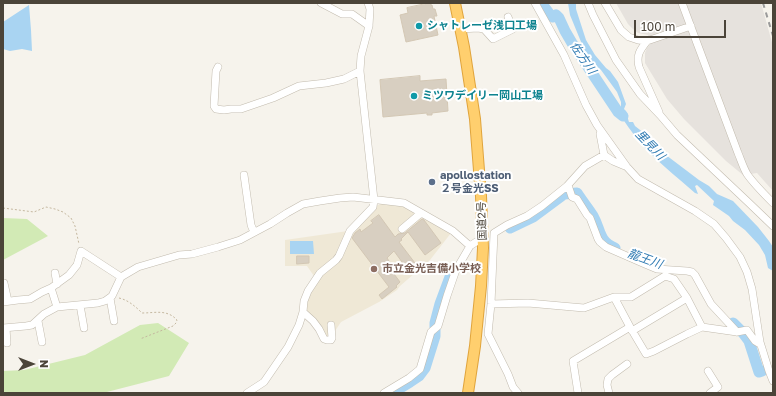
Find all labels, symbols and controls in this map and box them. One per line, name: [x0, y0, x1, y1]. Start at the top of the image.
scale bar: [636, 12, 728, 38]
place label: シャトレーゼ浅口工場: [427, 19, 537, 33]
text: 100 m: [641, 19, 675, 34]
marker: シャトレーゼ浅口工場: [414, 21, 424, 31]
water label: 佐方川: [567, 39, 599, 77]
place label: ミツワデイリー岡山工場: [422, 89, 543, 103]
marker: ミツワデイリー岡山工場: [409, 91, 419, 101]
water label: 里見川: [632, 127, 668, 163]
place label: apollostation ２号金光SS: [440, 169, 511, 195]
marker: apollostation ２号金光SS: [427, 177, 437, 187]
street label: 国道2号: [475, 201, 489, 241]
water label: 龍王川: [626, 246, 664, 272]
place label: 市立金光吉備小学校: [382, 262, 481, 276]
marker: 市立金光吉備小学校: [369, 264, 379, 274]
north arrow: [12, 344, 52, 384]
text: N: [38, 360, 51, 368]

